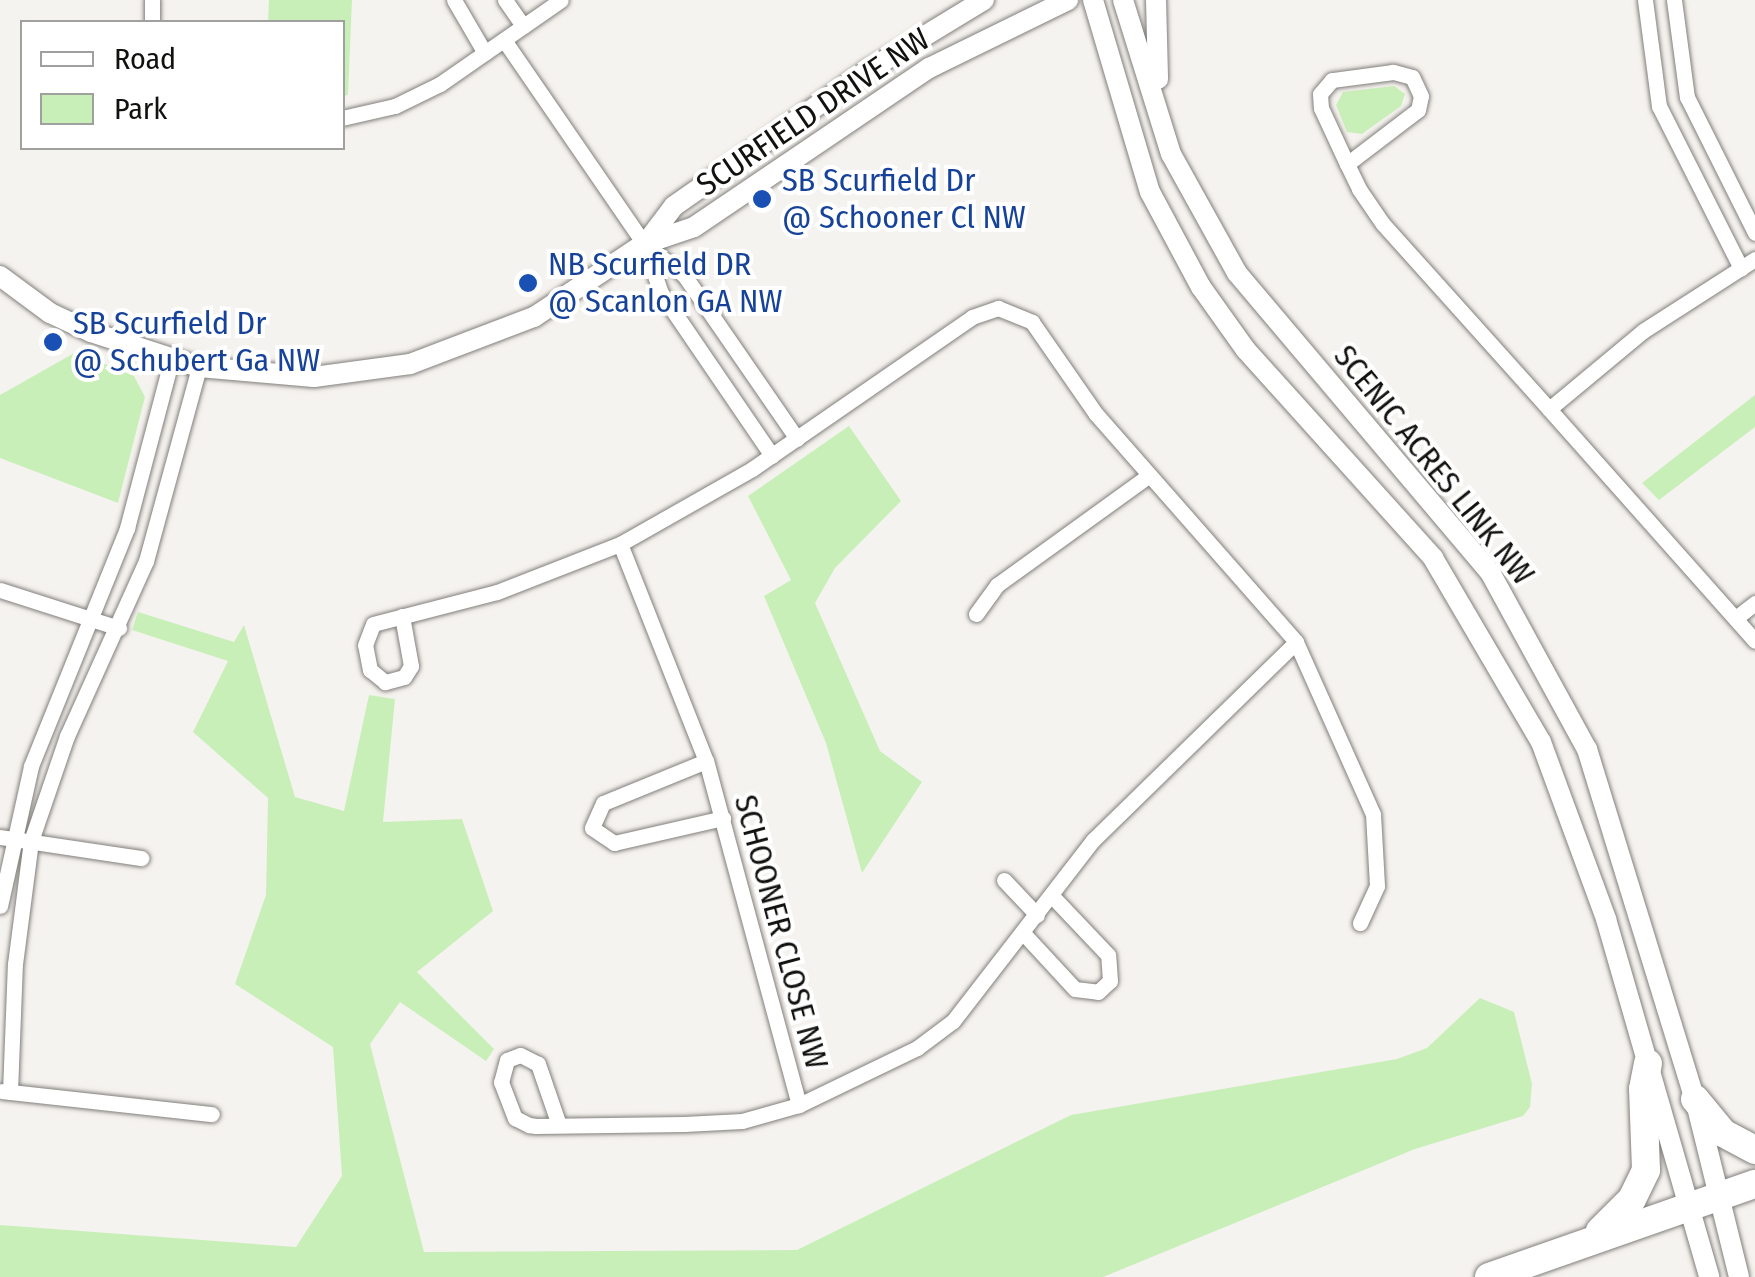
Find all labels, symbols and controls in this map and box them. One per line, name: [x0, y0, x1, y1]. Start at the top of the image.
legend: [20, 20, 345, 150]
street label: SCURFIELD DRIVE NW: [689, 20, 937, 204]
text: Road: [114, 41, 176, 77]
text: Park: [114, 91, 167, 127]
place label: SB Scurfield Dr @ Schooner Cl NW: [782, 162, 1026, 237]
marker: SB Scurfield Dr @ Schooner Cl NW: [751, 188, 773, 210]
place label: NB Scurfield DR @ Scanlon GA NW: [548, 246, 782, 321]
marker: NB Scurfield DR @ Scanlon GA NW: [517, 272, 539, 294]
place label: SB Scurfield Dr @ Schubert Ga NW: [73, 305, 320, 380]
marker: SB Scurfield Dr @ Schubert Ga NW: [42, 331, 64, 353]
street label: SCENIC ACRES LINK NW: [1326, 338, 1542, 592]
street label: SCHOONER CLOSE NW: [726, 791, 836, 1073]

